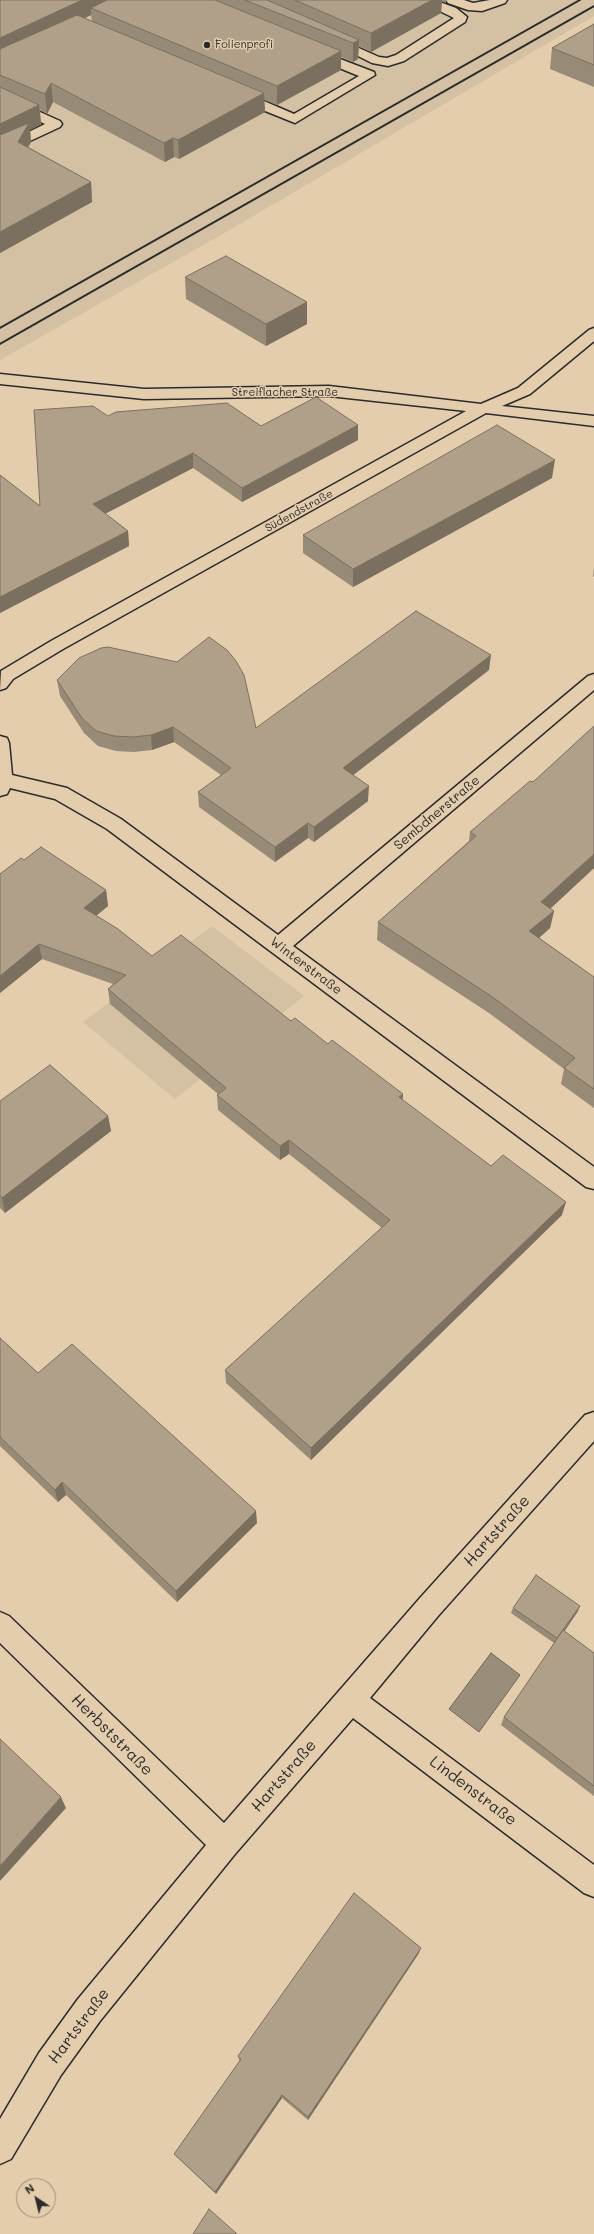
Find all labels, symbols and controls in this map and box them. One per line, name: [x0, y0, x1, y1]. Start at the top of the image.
place label: Folienprofi: [215, 38, 273, 52]
marker: Folienprofi: [202, 40, 212, 50]
street label: Streiflacher Straße: [232, 386, 338, 400]
street label: Südendstraße: [263, 487, 335, 535]
street label: Sembdnerstraße: [391, 773, 483, 853]
street label: Winterstraße: [267, 934, 345, 998]
street label: Hartstraße: [460, 1491, 534, 1571]
street label: Herbststraße: [67, 1690, 157, 1780]
street label: Hartstraße: [247, 1736, 321, 1816]
street label: Lindenstraße: [426, 1752, 520, 1830]
street label: Hartstraße: [44, 1985, 114, 2067]
north arrow: [16, 2178, 56, 2218]
text: N: [22, 2180, 37, 2197]

